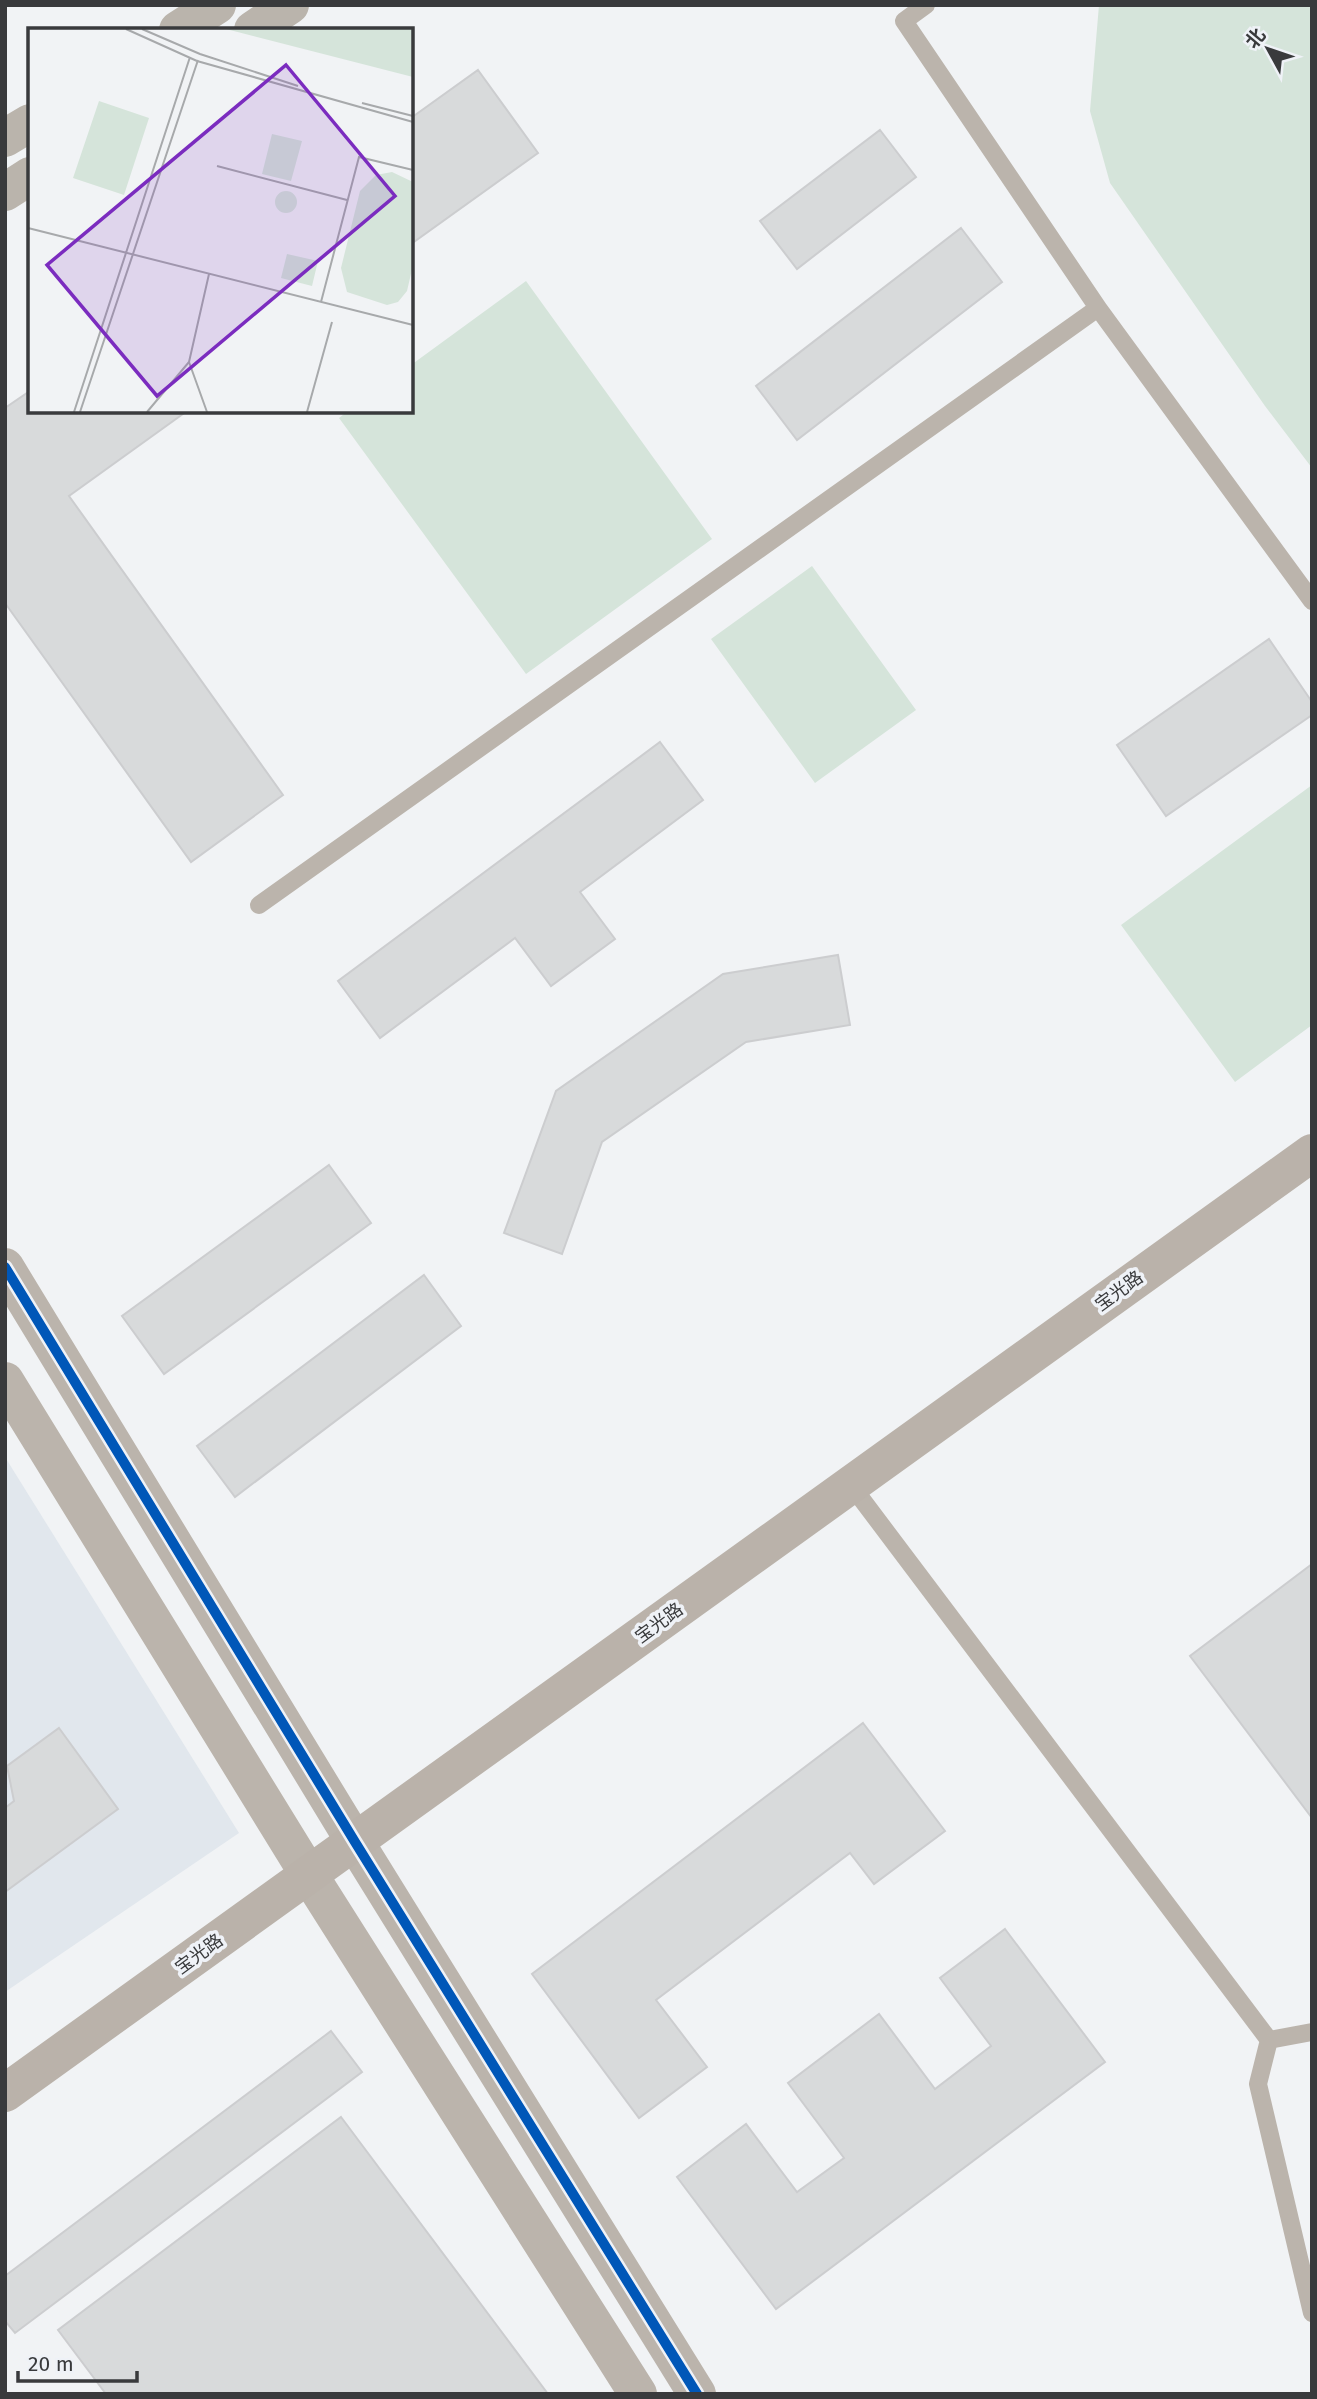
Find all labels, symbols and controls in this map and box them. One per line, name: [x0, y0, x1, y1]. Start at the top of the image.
north arrow: [1233, 14, 1303, 84]
text: 北: [1240, 24, 1270, 53]
inset map: [28, 28, 413, 413]
street label: 宝光路: [1091, 1266, 1147, 1316]
street label: 宝光路: [631, 1598, 687, 1648]
street label: 宝光路: [171, 1929, 227, 1979]
scale bar: [18, 2340, 136, 2384]
text: 20 m: [28, 2351, 74, 2377]

